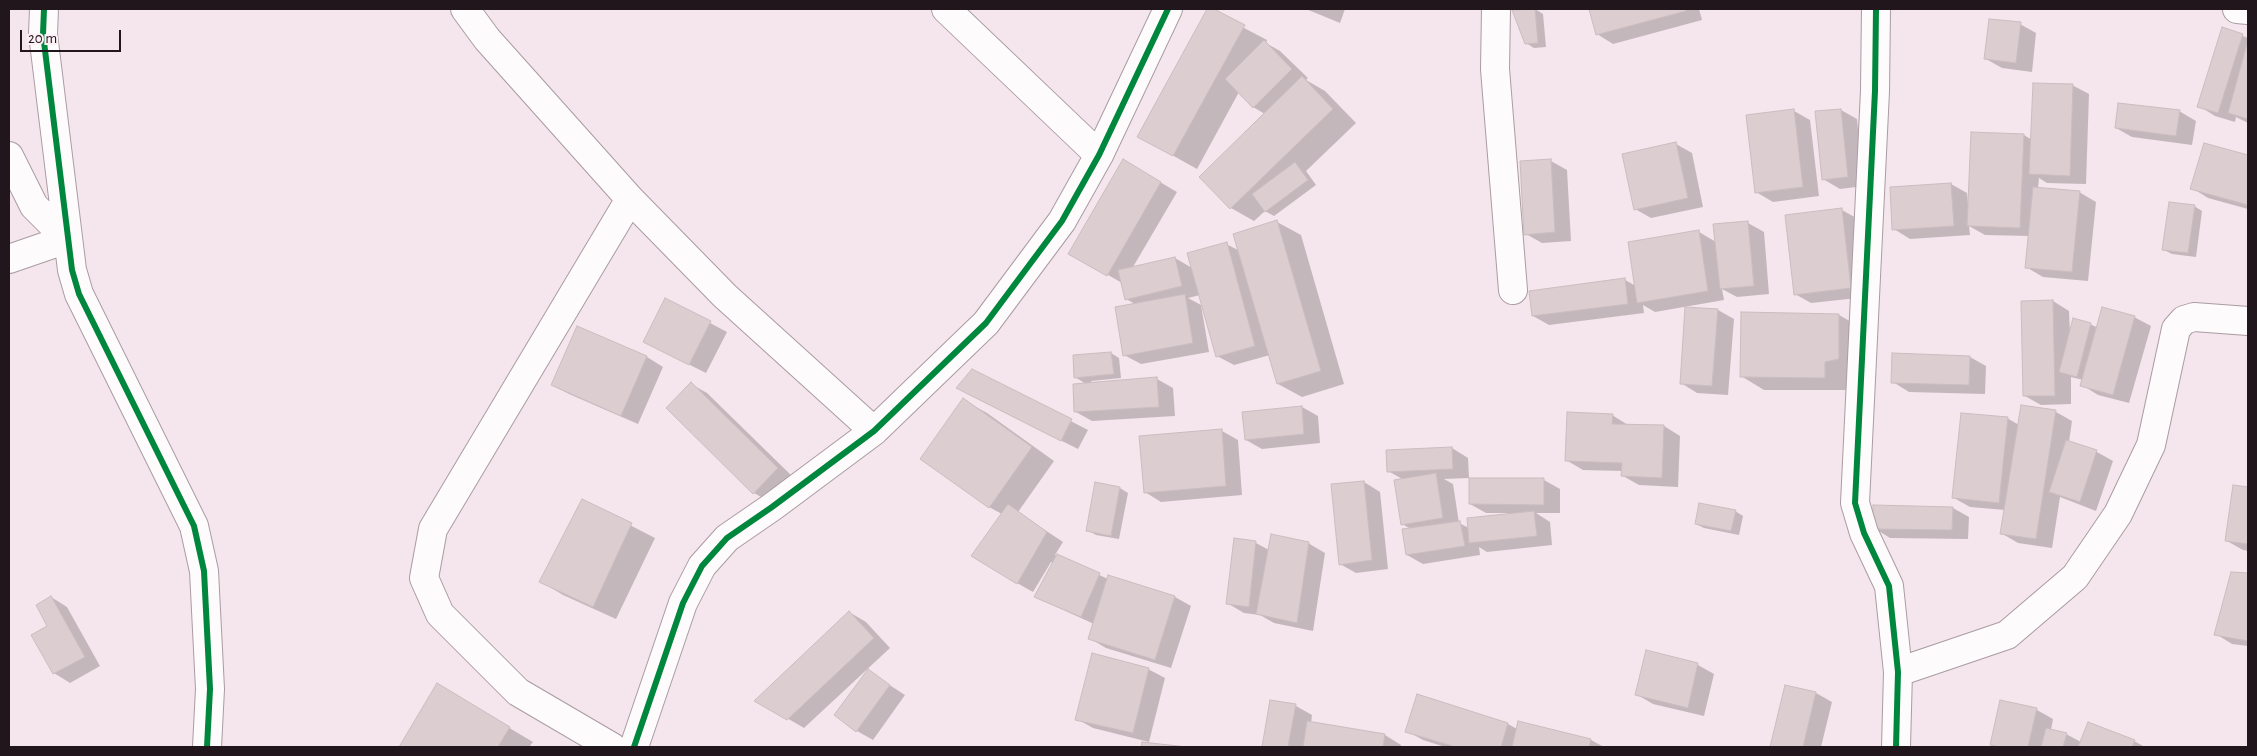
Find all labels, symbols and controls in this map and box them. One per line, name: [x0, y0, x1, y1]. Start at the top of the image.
scale bar: [22, 20, 124, 52]
text: 20 m: [28, 31, 57, 46]

